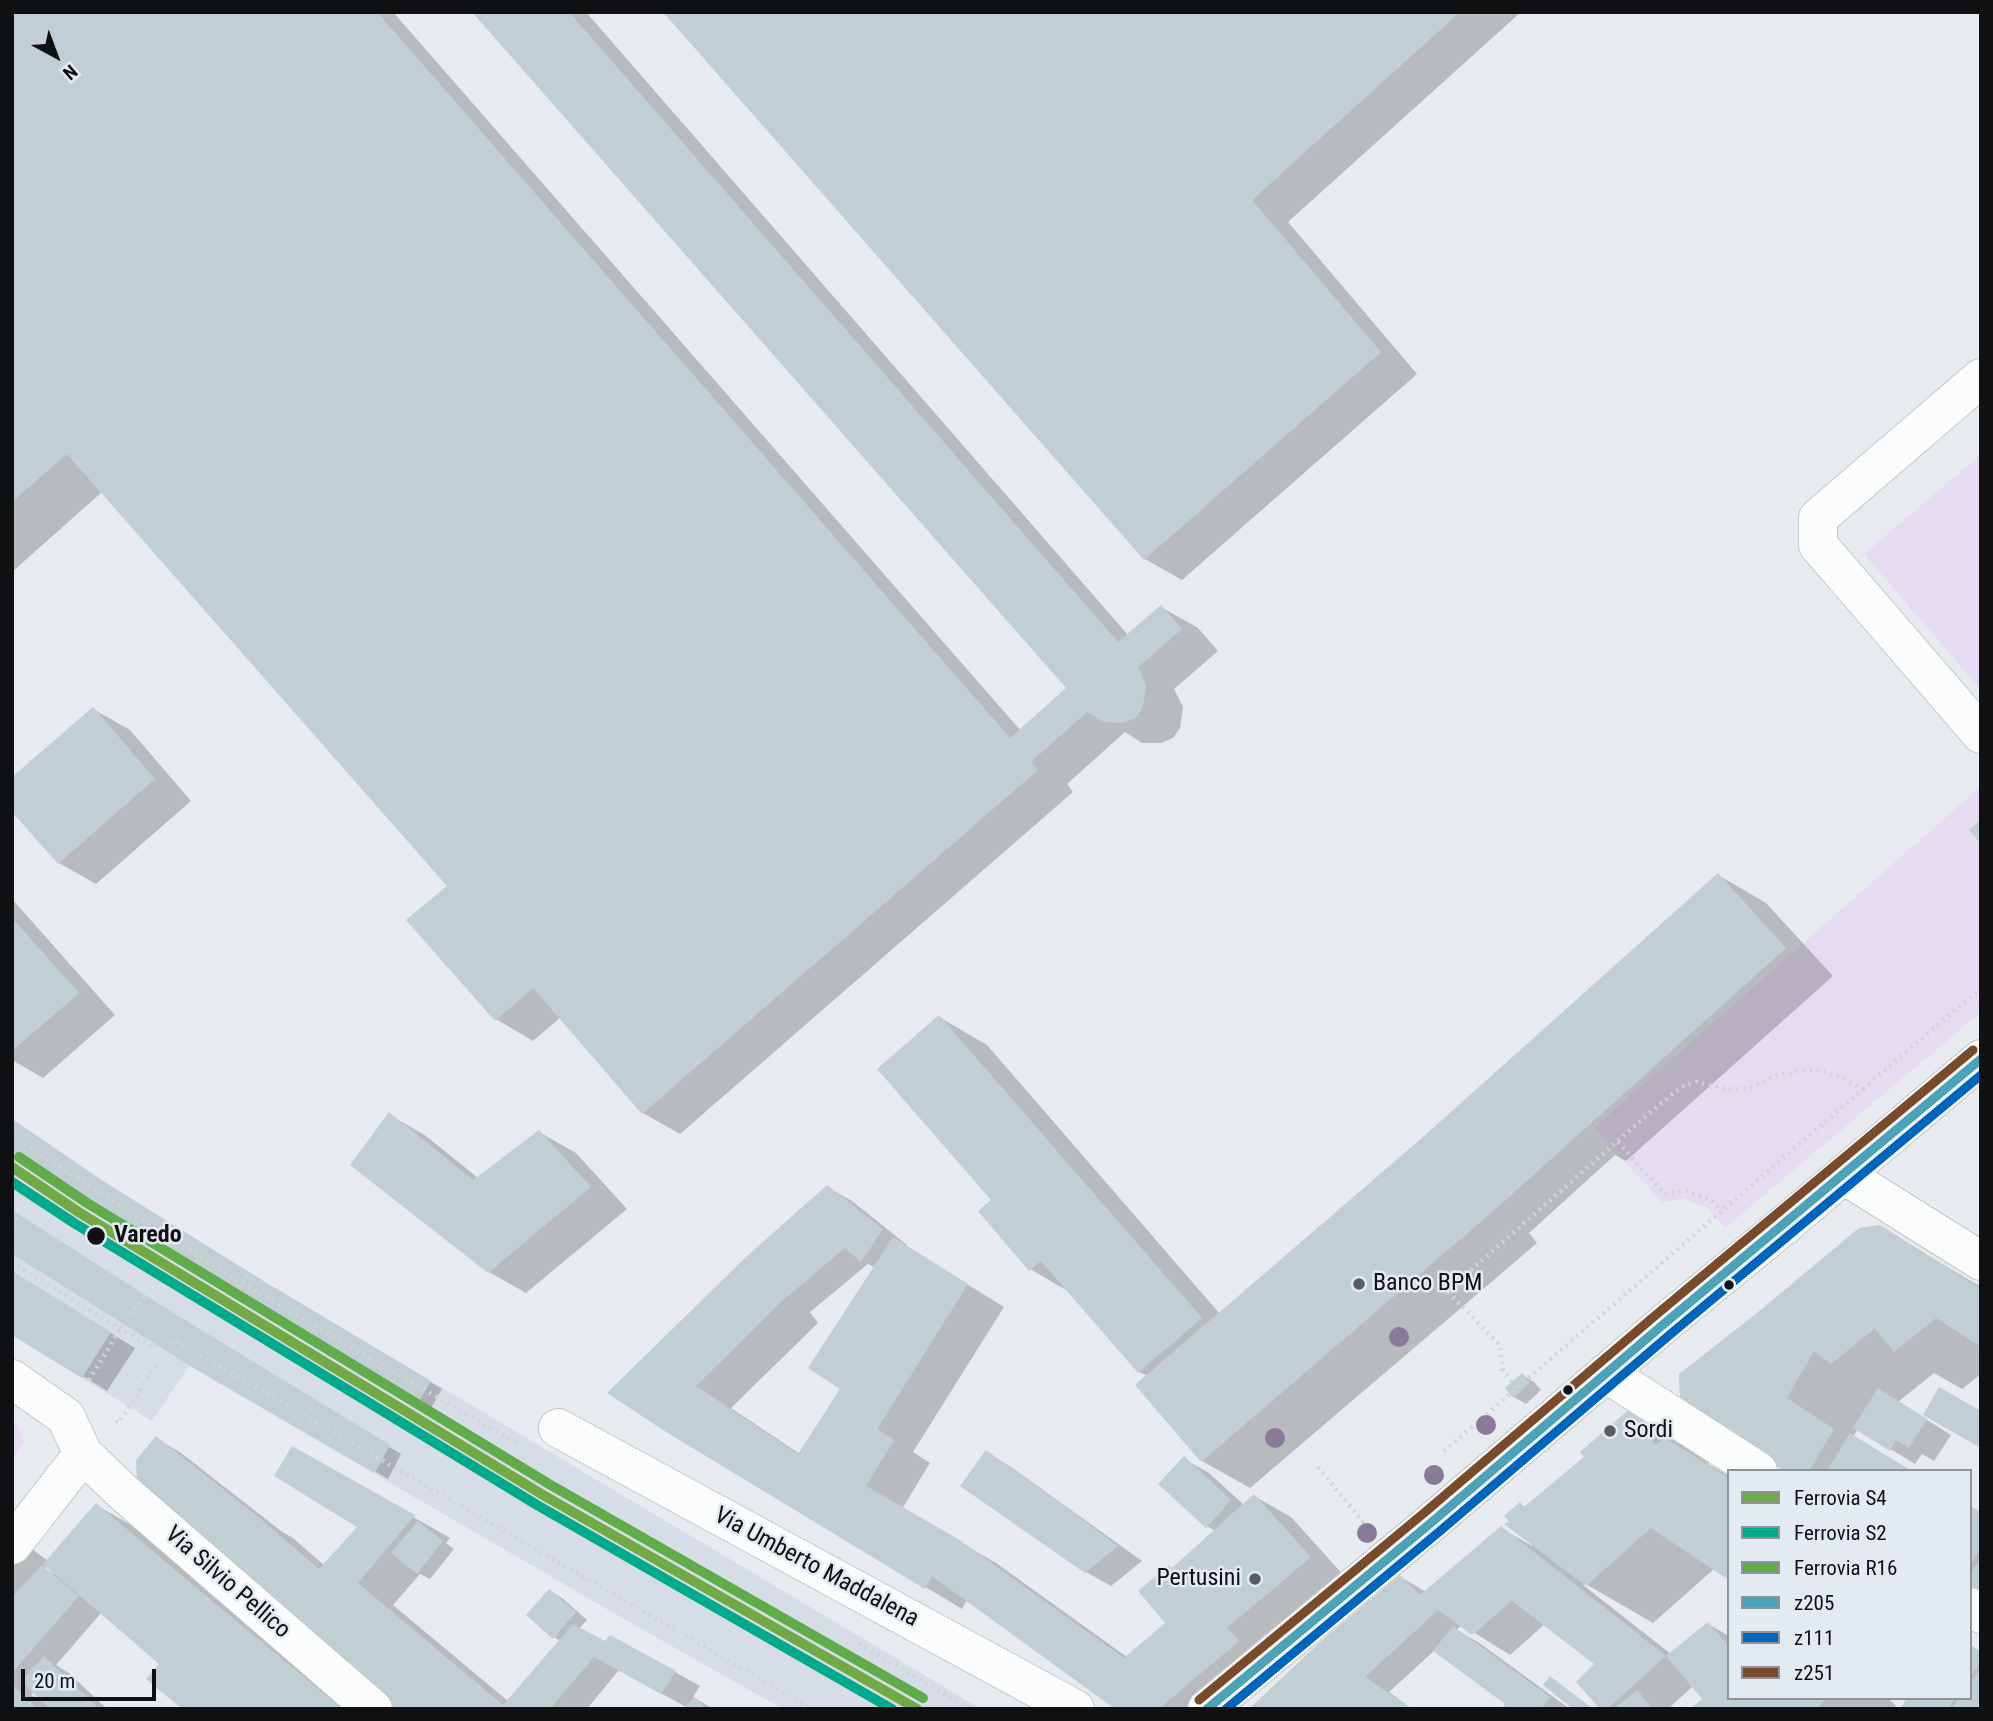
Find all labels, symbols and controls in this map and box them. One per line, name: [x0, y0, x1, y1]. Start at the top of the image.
north arrow: [21, 21, 91, 91]
text: N: [58, 60, 82, 85]
place label: Varedo: [114, 1222, 182, 1250]
marker: Varedo: [85, 1225, 107, 1247]
place label: Banco BPM: [1373, 1270, 1482, 1298]
marker: Banco BPM: [1351, 1276, 1367, 1292]
unlabelled marker: [1722, 1278, 1736, 1292]
unlabelled marker: [1561, 1383, 1575, 1397]
place label: Sordi: [1624, 1417, 1673, 1445]
marker: Sordi: [1602, 1423, 1618, 1439]
legend: [1727, 1469, 1972, 1700]
text: Ferrovia S4: [1794, 1486, 1887, 1510]
street label: Via Umberto Maddalena: [709, 1502, 923, 1634]
street label: Via Silvio Pellico: [158, 1521, 296, 1645]
text: Ferrovia S2: [1794, 1521, 1887, 1545]
text: Ferrovia R16: [1794, 1556, 1897, 1580]
place label: Pertusini: [1156, 1565, 1241, 1593]
marker: Pertusini: [1247, 1571, 1263, 1587]
text: z205: [1794, 1591, 1834, 1615]
text: z111: [1794, 1626, 1834, 1650]
scale bar: [24, 1654, 159, 1698]
text: z251: [1794, 1661, 1834, 1685]
text: 20 m: [34, 1669, 75, 1693]

